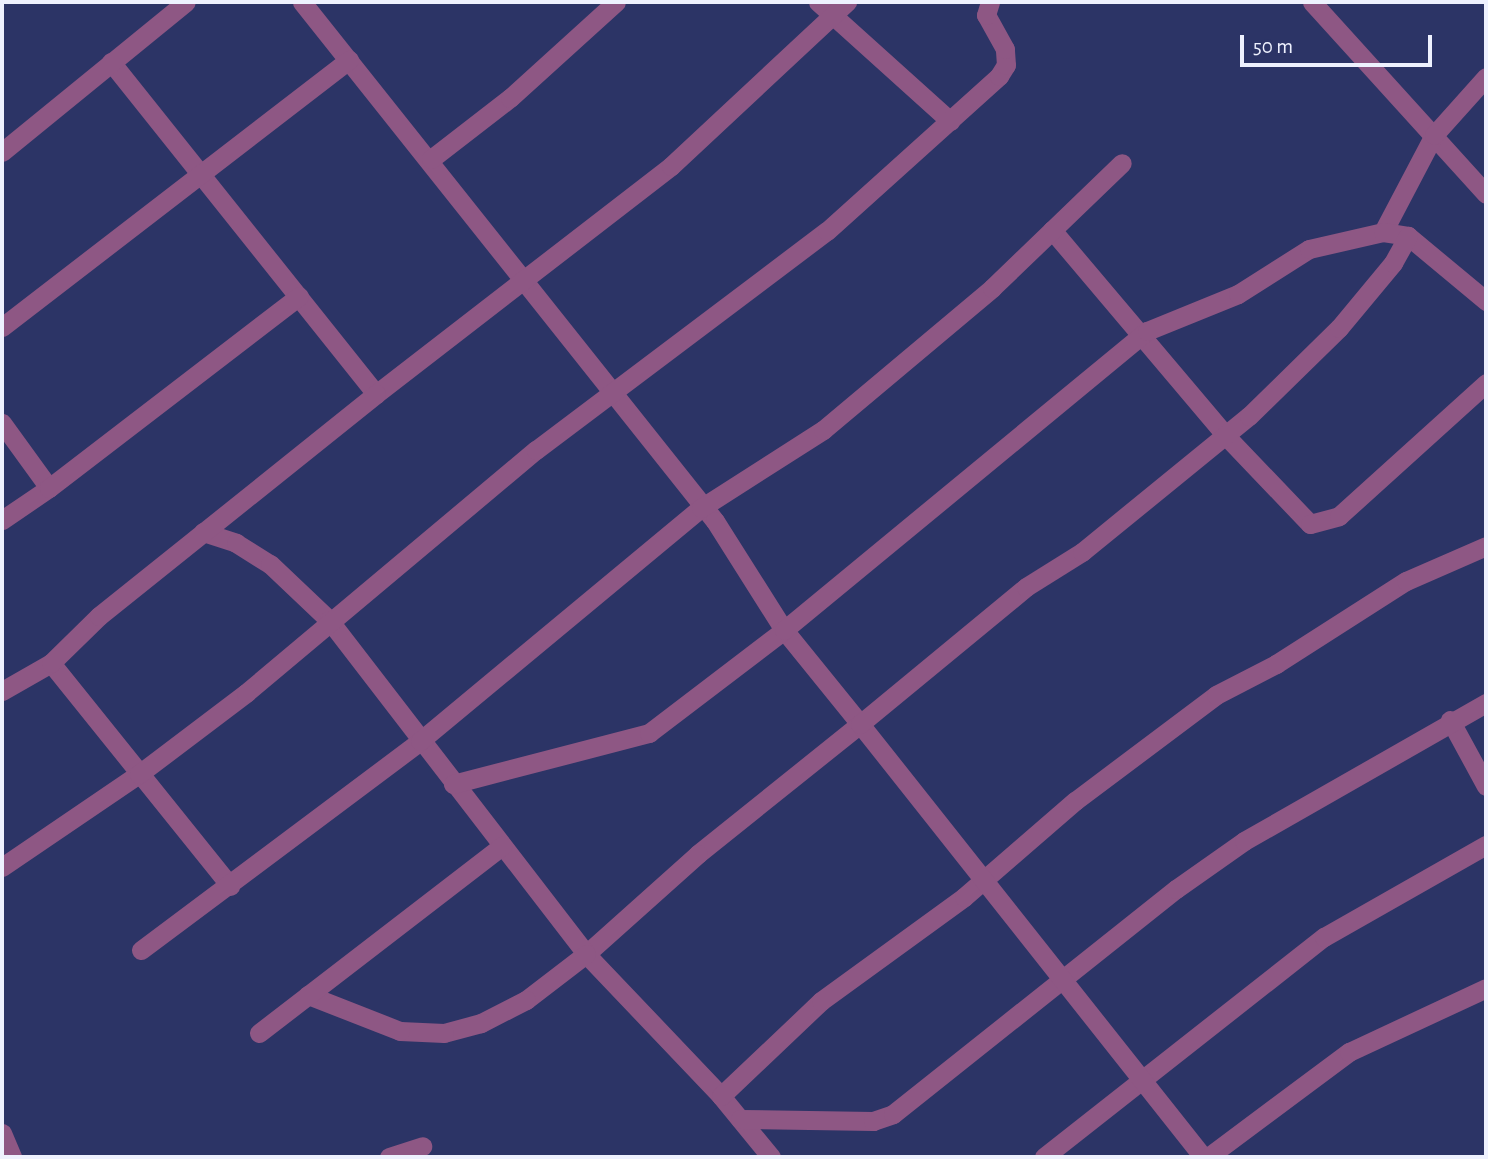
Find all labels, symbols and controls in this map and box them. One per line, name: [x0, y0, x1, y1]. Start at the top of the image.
scale bar: [1243, 21, 1436, 65]
text: 50 m: [1253, 36, 1293, 57]

